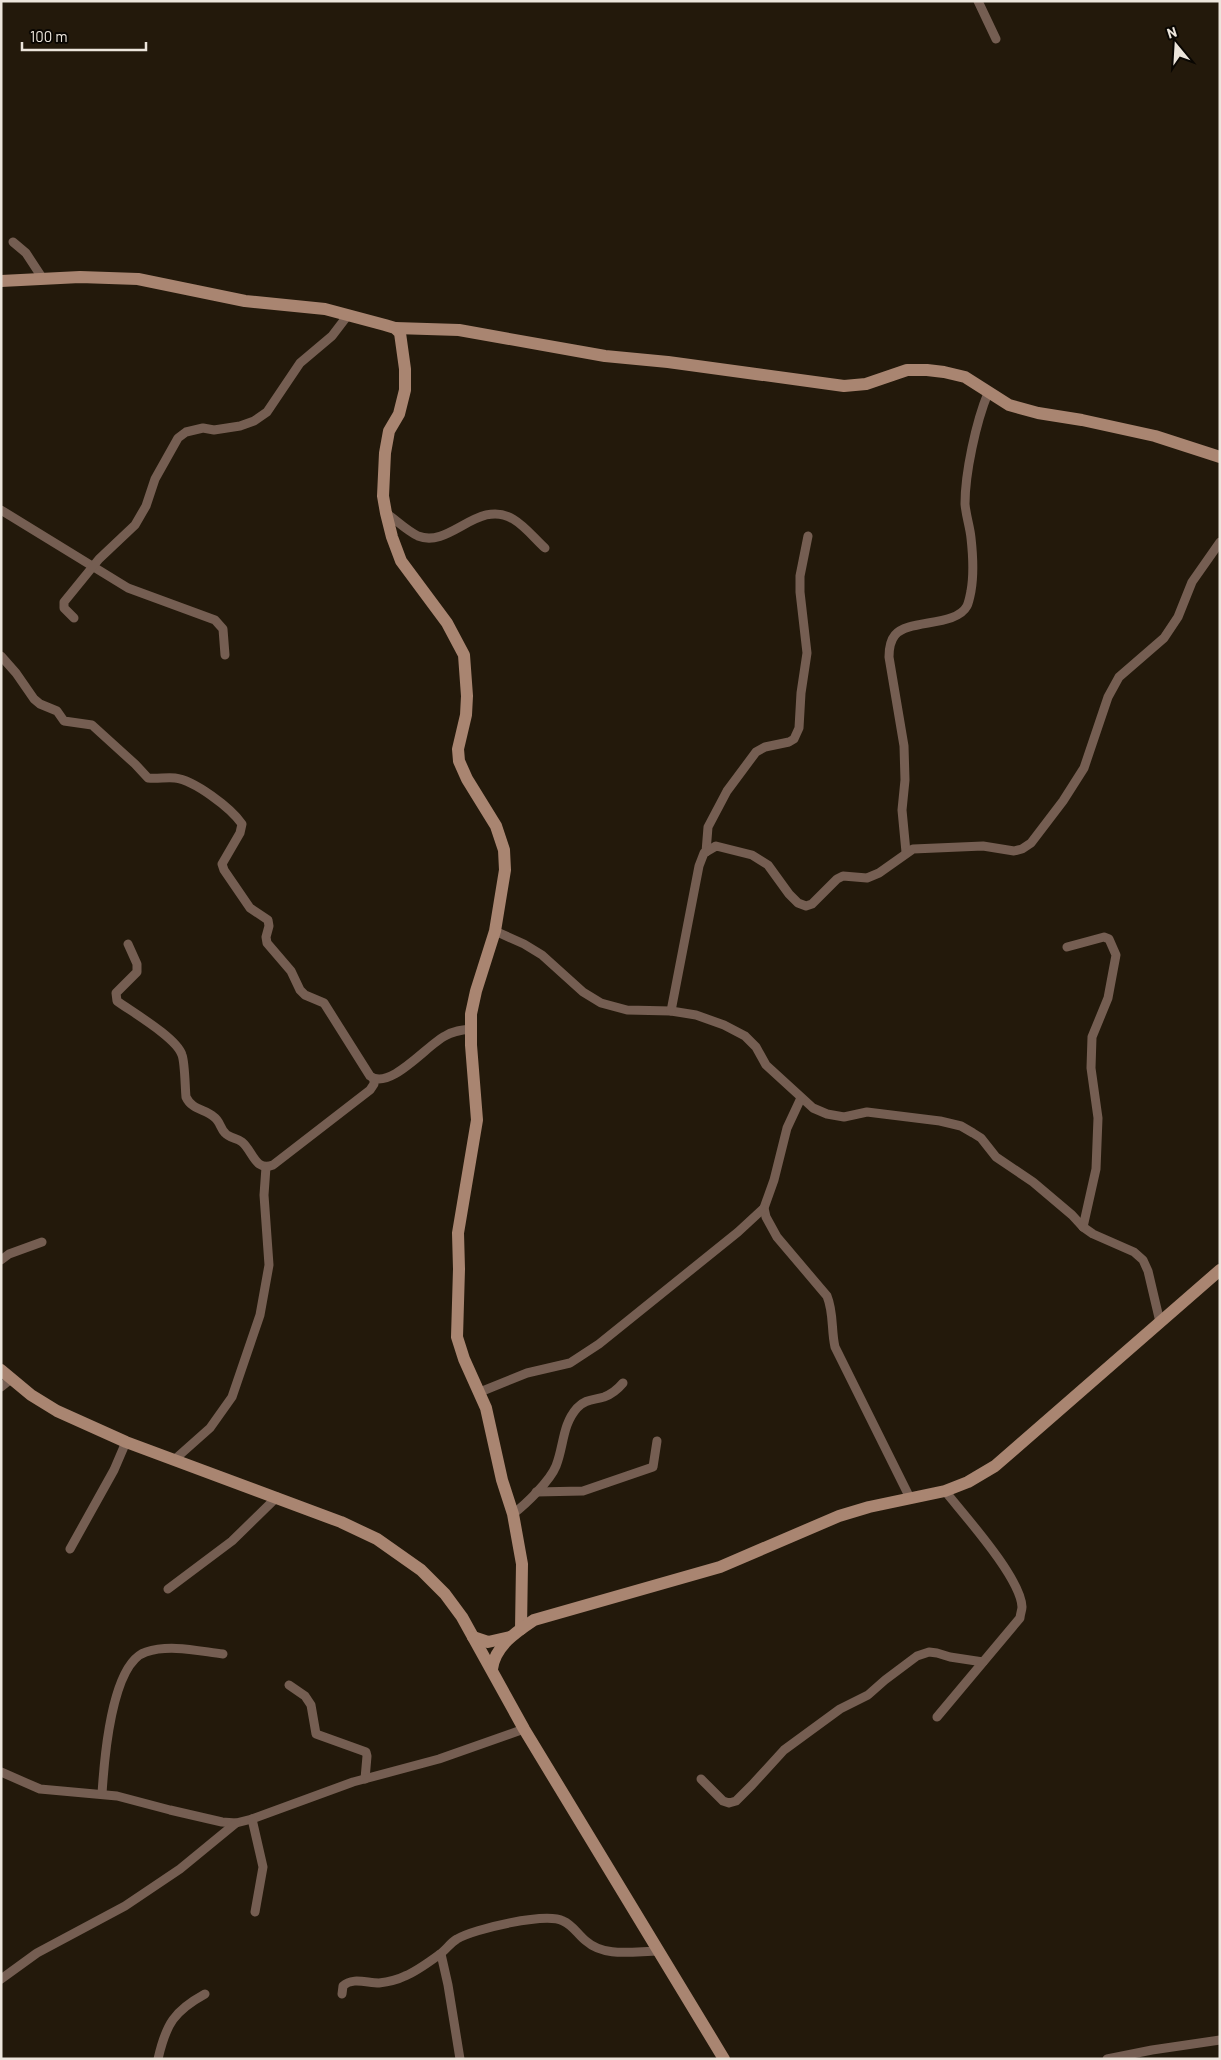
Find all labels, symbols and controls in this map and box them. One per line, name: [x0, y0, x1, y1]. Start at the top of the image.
scale bar: [22, 20, 146, 52]
north arrow: [1151, 20, 1201, 70]
text: N: [1165, 23, 1179, 42]
text: 100 m: [30, 27, 68, 45]

